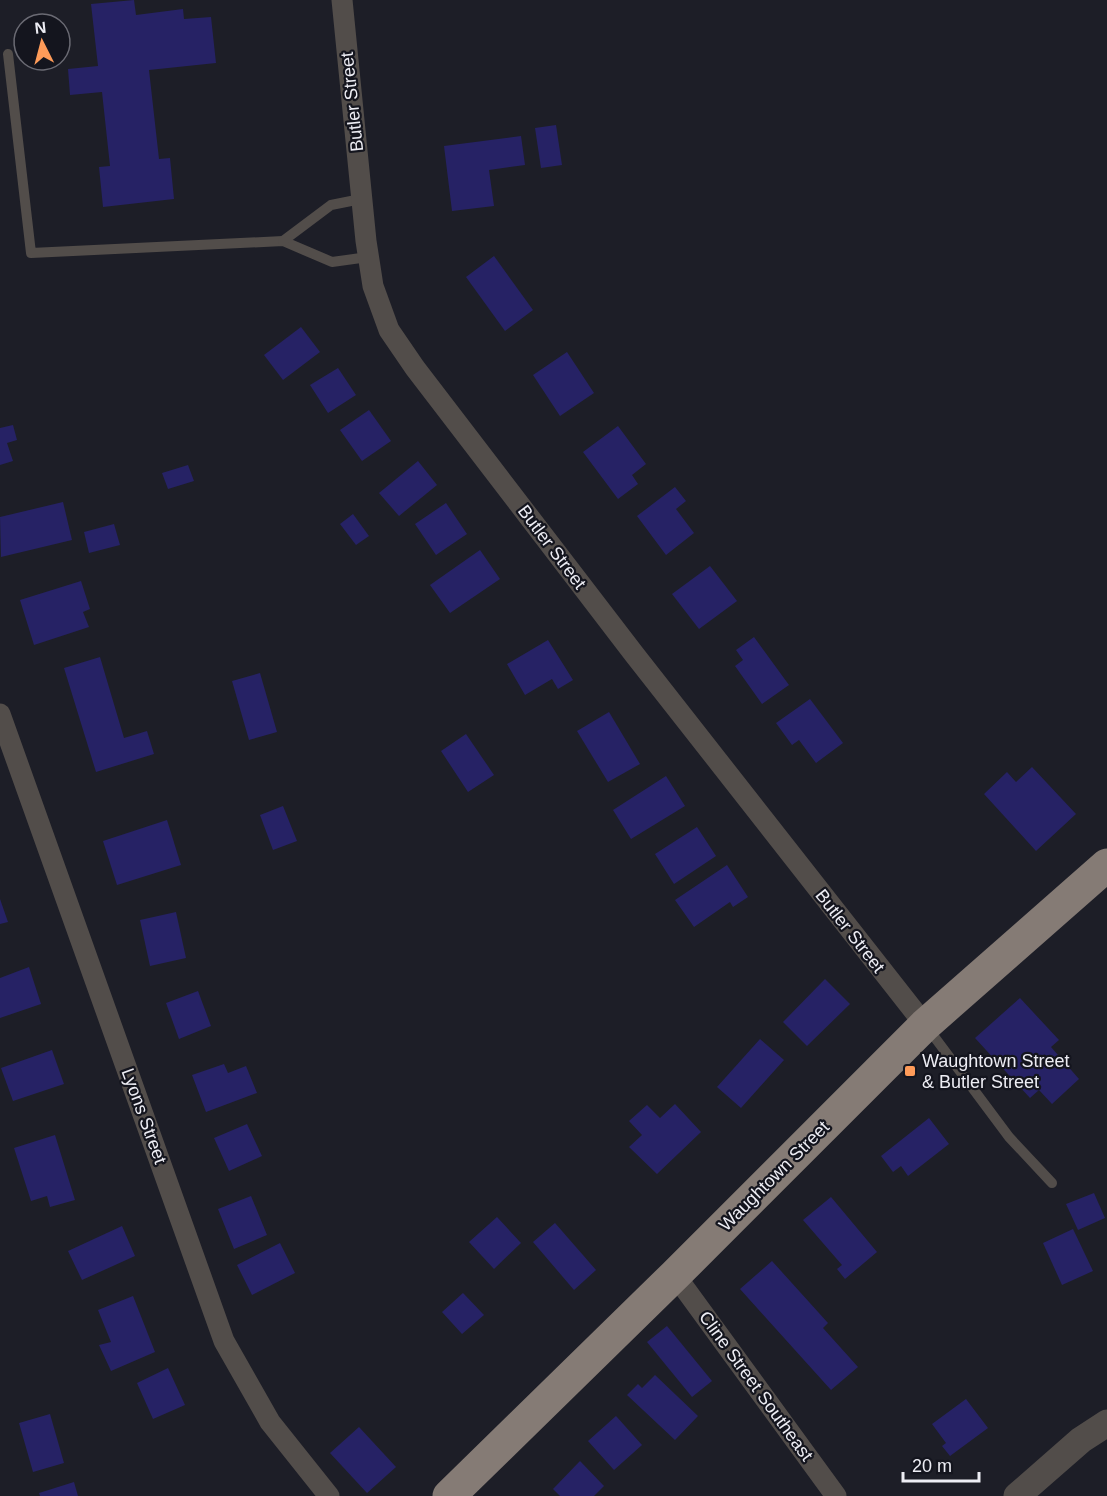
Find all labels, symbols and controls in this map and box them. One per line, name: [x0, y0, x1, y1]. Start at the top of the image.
north arrow: [12, 12, 72, 72]
text: N: [34, 19, 47, 37]
street label: Butler Street: [337, 51, 367, 153]
street label: Butler Street: [514, 501, 590, 593]
street label: Butler Street: [811, 885, 889, 977]
place label: Waughtown Street & Butler Street: [922, 1051, 1069, 1092]
marker: Waughtown Street & Butler Street: [903, 1064, 917, 1078]
street label: Lyons Street: [117, 1065, 171, 1167]
street label: Waughtown Street: [715, 1117, 833, 1235]
street label: Cline Street Southeast: [695, 1307, 817, 1465]
scale bar: [903, 1445, 980, 1483]
text: 20 m: [912, 1456, 952, 1476]

